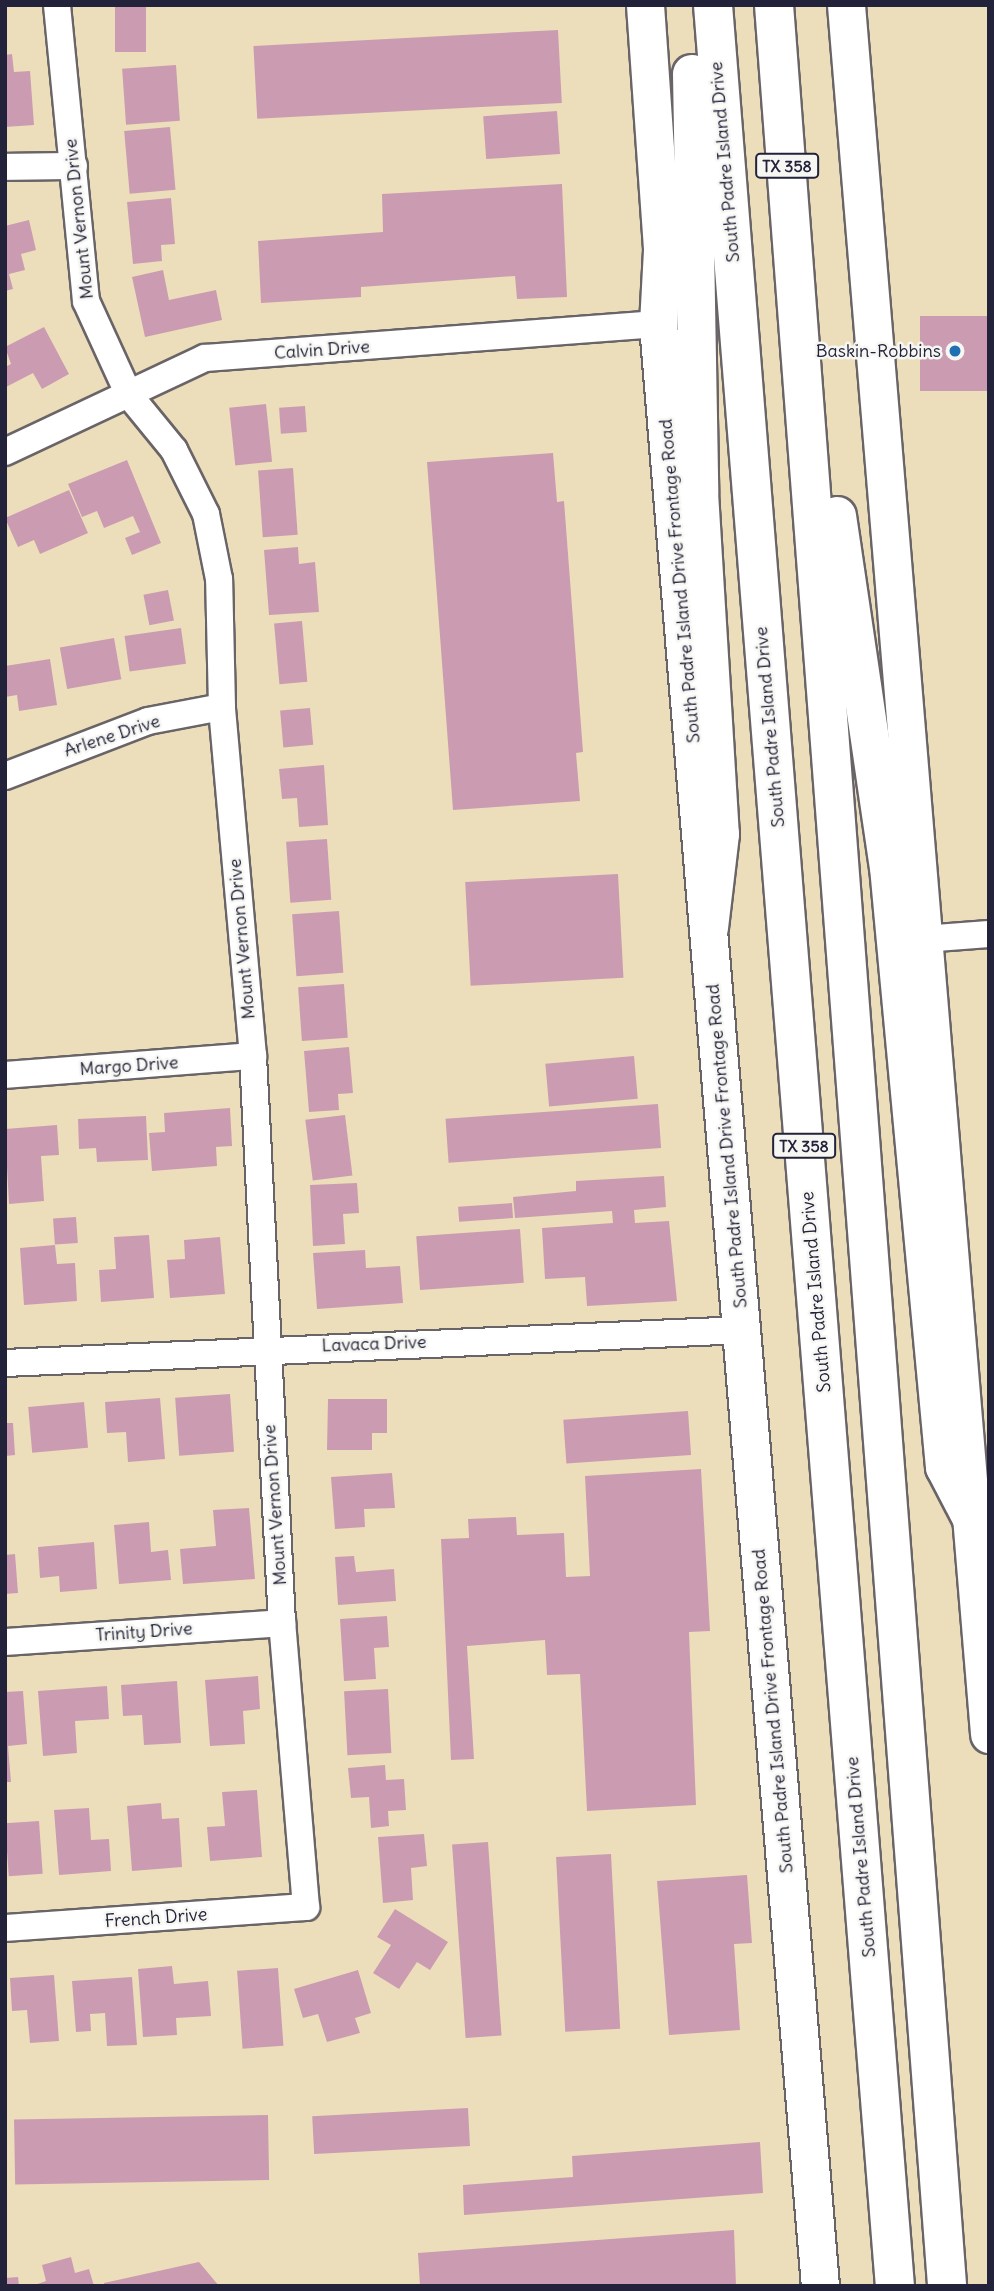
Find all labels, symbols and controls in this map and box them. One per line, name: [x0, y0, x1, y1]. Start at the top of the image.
street label: South Padre Island Drive: [705, 61, 745, 263]
street label: Mount Vernon Drive: [60, 138, 98, 300]
road number: TX 358: [754, 154, 820, 178]
street label: Calvin Drive: [273, 336, 371, 364]
place label: Baskin-Robbins: [816, 340, 941, 362]
marker: Baskin-Robbins: [947, 343, 963, 359]
street label: South Padre Island Drive Frontage Road: [655, 418, 705, 744]
street label: South Padre Island Drive: [750, 626, 790, 828]
street label: Arlene Drive: [61, 710, 163, 762]
street label: Mount Vernon Drive: [224, 858, 260, 1020]
street label: South Padre Island Drive Frontage Road: [702, 983, 752, 1309]
street label: Margo Drive: [79, 1052, 179, 1080]
road number: TX 358: [771, 1134, 837, 1158]
street label: South Padre Island Drive: [796, 1191, 836, 1393]
street label: Lavaca Drive: [321, 1331, 427, 1357]
street label: Mount Vernon Drive: [259, 1424, 291, 1586]
street label: South Padre Island Drive Frontage Road: [748, 1548, 798, 1874]
street label: Trinity Drive: [95, 1618, 193, 1646]
street label: South Padre Island Drive: [841, 1756, 881, 1958]
street label: French Drive: [104, 1904, 208, 1932]

